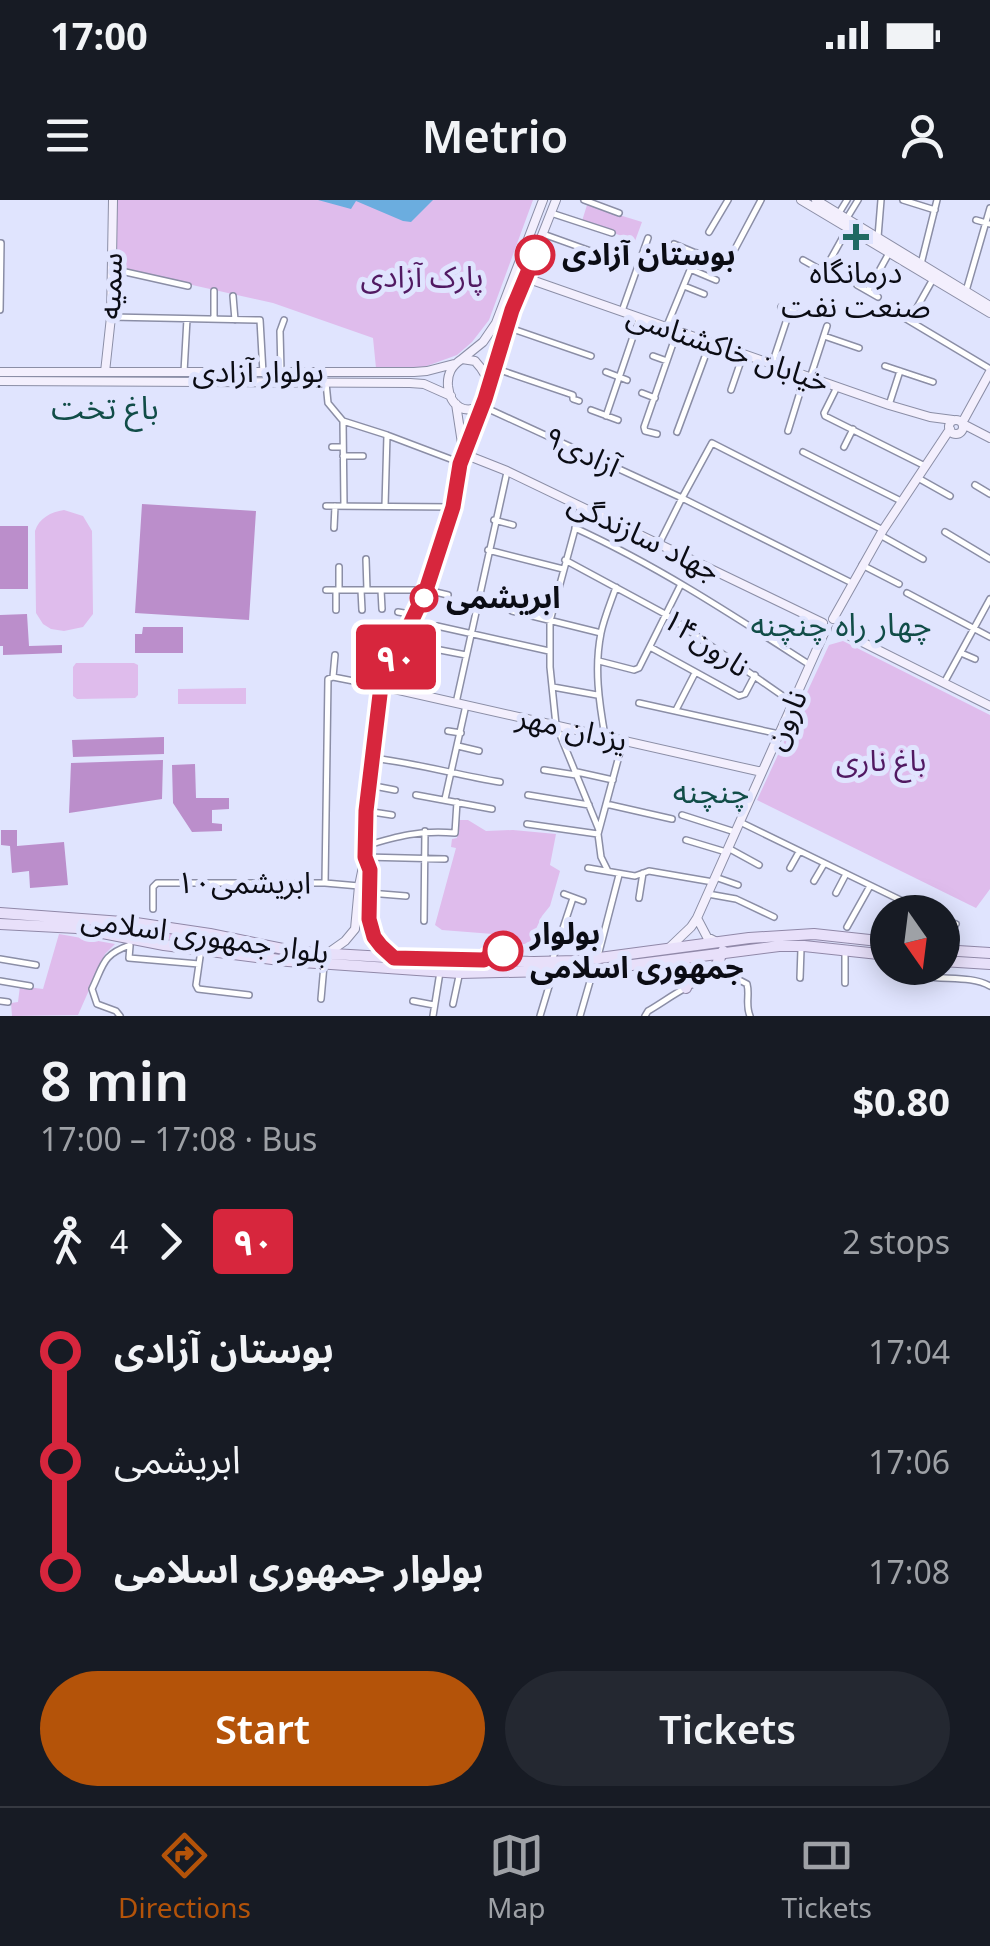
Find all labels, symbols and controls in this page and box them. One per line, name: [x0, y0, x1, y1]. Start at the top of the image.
text: 17:00: [50, 9, 148, 61]
text: Metrio: [422, 105, 568, 166]
icon: menu: [40, 108, 95, 163]
icon: person: [895, 108, 950, 163]
marker: درمانگاه صنعت نفت: [843, 224, 869, 250]
place label: بوستان آزادی: [562, 233, 736, 274]
marker: بوستان آزادی: [516, 236, 554, 274]
place label: درمانگاه صنعت نفت: [781, 251, 931, 326]
street label: سمیه: [88, 252, 131, 320]
park label: پارک آزادی: [360, 255, 484, 296]
street label: خیابان خاکشناسی: [622, 294, 835, 401]
street label: بولوار آزادی: [192, 350, 324, 391]
district label: باغ تخت: [51, 385, 159, 432]
street label: آزادی۹: [538, 415, 628, 486]
street label: جهاد سازندگی: [562, 481, 728, 590]
place label: ابریشمی: [446, 576, 560, 617]
marker: ابریشمی: [411, 585, 437, 611]
street label: نارون۱۴: [656, 598, 758, 686]
district label: چهار راه چنچنه: [750, 602, 932, 645]
line badge: ۹۰: [351, 624, 441, 690]
text: ۹۰: [376, 634, 416, 681]
street label: نارون: [753, 683, 816, 756]
street label: یزدان مهر: [512, 695, 632, 760]
park label: باغ ناری: [836, 739, 926, 783]
district label: چنچنه: [673, 769, 749, 812]
street label: ابریشمی۱۰: [177, 861, 311, 902]
north arrow: [870, 895, 960, 985]
map controls: [870, 895, 960, 985]
street label: بلوار جمهوری اسلامی: [79, 897, 332, 972]
place label: بولوار جمهوری اسلامی: [528, 912, 744, 987]
marker: بولوار جمهوری اسلامی: [484, 932, 522, 970]
text: 8 min: [40, 1042, 189, 1117]
text: $0.80: [852, 1075, 950, 1127]
text: 17:00 – 17:08 · Bus: [40, 1117, 317, 1160]
icon: walk: [40, 1214, 95, 1269]
icon: forward: [143, 1214, 198, 1269]
text: ۹۰: [233, 1218, 273, 1265]
text: 4: [110, 1220, 128, 1263]
text: 2 stops: [842, 1220, 950, 1263]
text: بوستان آزادی: [114, 1322, 334, 1374]
text: 17:04: [868, 1330, 950, 1373]
text: ابریشمی: [114, 1432, 241, 1484]
text: 17:06: [868, 1440, 950, 1483]
text: بولوار جمهوری اسلامی: [114, 1542, 484, 1594]
text: 17:08: [868, 1550, 950, 1593]
button: Start: [40, 1671, 485, 1786]
button: Tickets: [505, 1671, 950, 1786]
tab: Directions: [118, 1828, 251, 1926]
tab: Map: [487, 1828, 545, 1926]
tab: Tickets: [781, 1828, 872, 1926]

